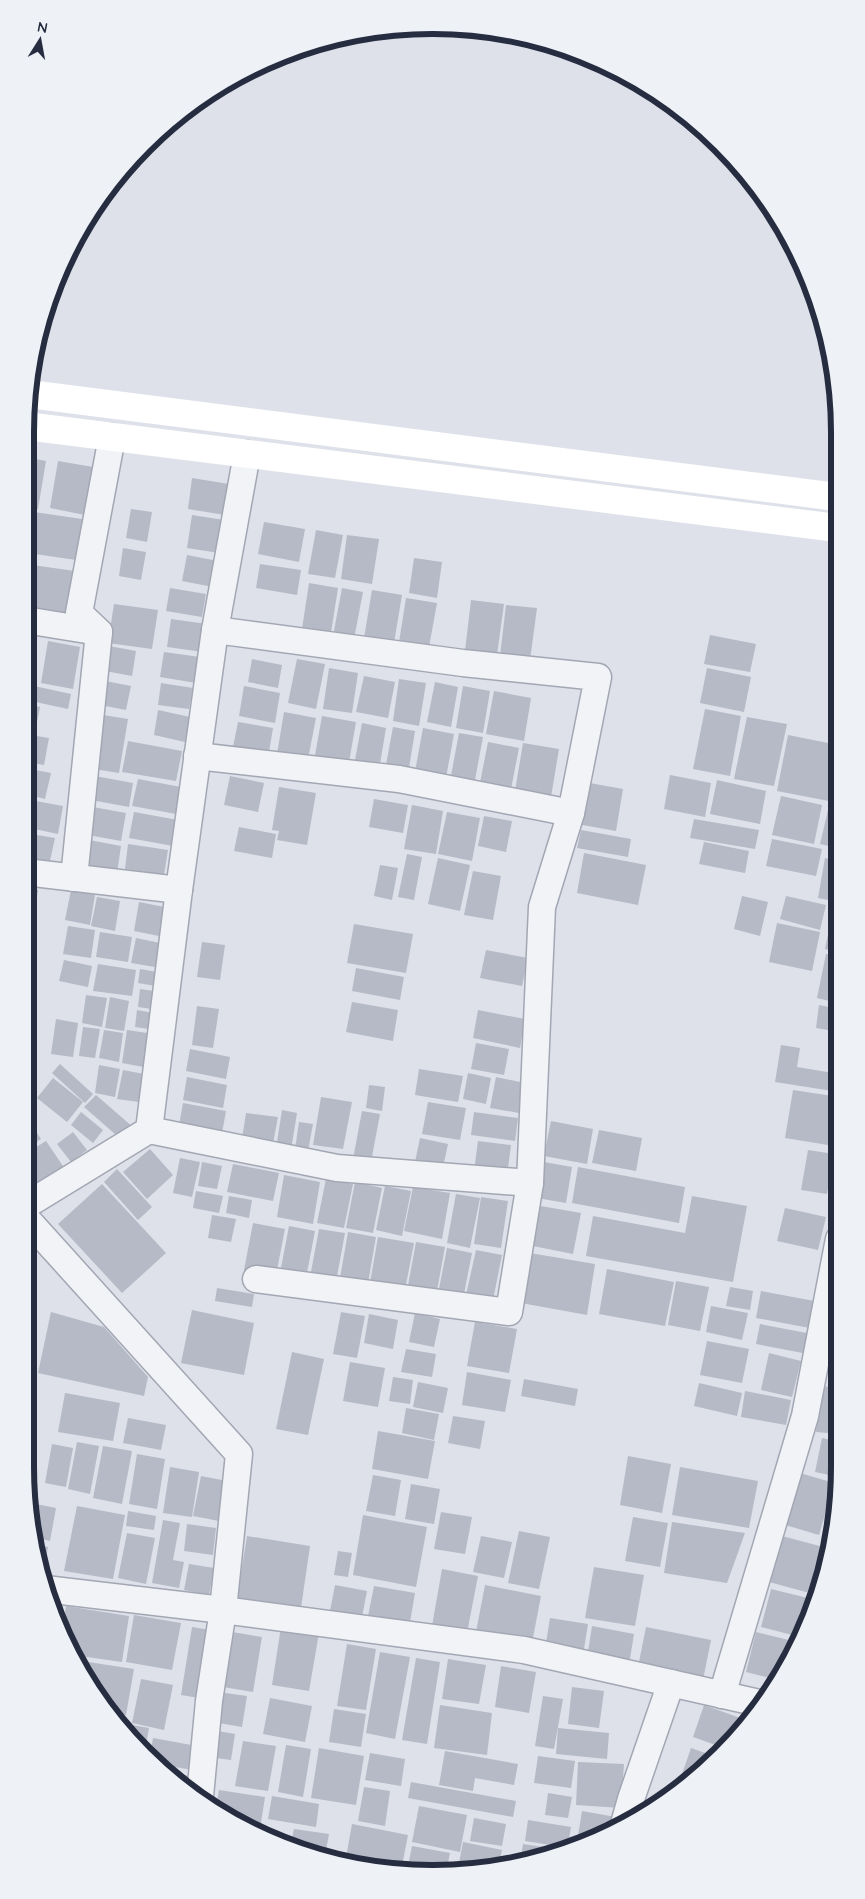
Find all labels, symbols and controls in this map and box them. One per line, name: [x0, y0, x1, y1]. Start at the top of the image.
north arrow: [15, 15, 65, 65]
text: N: [36, 17, 49, 37]

